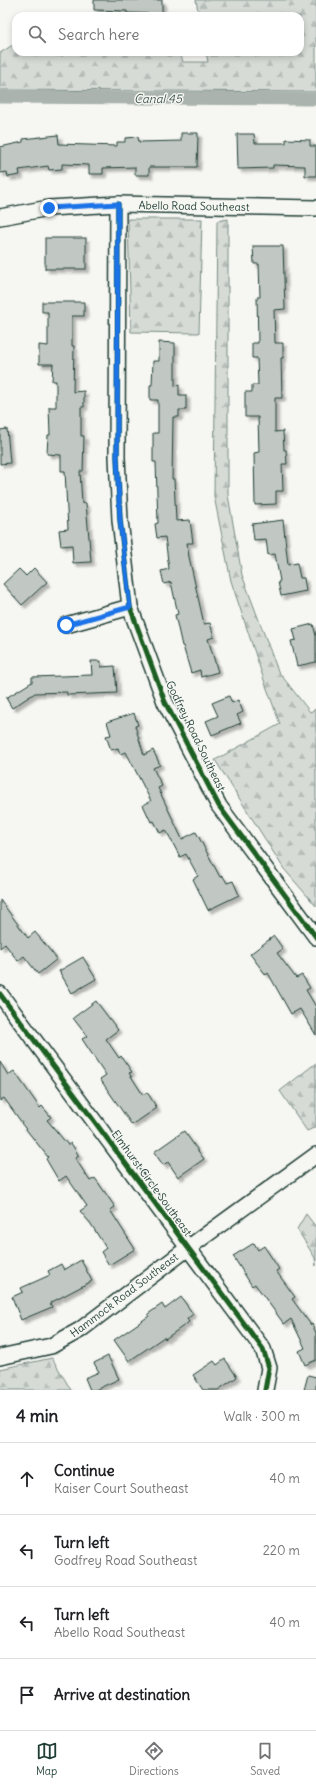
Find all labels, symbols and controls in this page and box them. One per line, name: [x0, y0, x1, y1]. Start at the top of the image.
search box: [12, 12, 304, 56]
icon: search: [26, 23, 48, 45]
text: Search here: [58, 25, 139, 44]
water label: Canal 45: [134, 91, 183, 106]
street label: Abello Road Southeast: [138, 198, 250, 214]
route end: [40, 199, 58, 217]
route start: [57, 616, 75, 634]
street label: Godfrey Road Southeast: [163, 678, 229, 794]
street label: Elmhurst Circle Southeast: [109, 1127, 195, 1239]
street label: Hammock Road Southeast: [67, 1250, 181, 1340]
text: 4 min: [16, 1405, 58, 1427]
text: Walk · 300 m: [224, 1408, 300, 1425]
text: Continue: [54, 1461, 115, 1480]
icon: ahead: [16, 1468, 38, 1490]
text: 40 m: [269, 1470, 300, 1487]
text: Kaiser Court Southeast: [54, 1480, 188, 1497]
text: Turn left: [54, 1533, 109, 1552]
icon: left: [16, 1540, 38, 1562]
text: 220 m: [263, 1542, 300, 1559]
text: Godfrey Road Southeast: [54, 1552, 197, 1569]
text: Turn left: [54, 1605, 109, 1624]
icon: left: [16, 1612, 38, 1634]
text: 40 m: [269, 1614, 300, 1631]
text: Abello Road Southeast: [54, 1624, 185, 1641]
icon: arrive: [16, 1684, 38, 1706]
text: Arrive at destination: [54, 1685, 190, 1704]
tab: Map: [36, 1740, 58, 1778]
tab: Directions: [129, 1740, 179, 1778]
tab: Saved: [250, 1740, 280, 1778]

